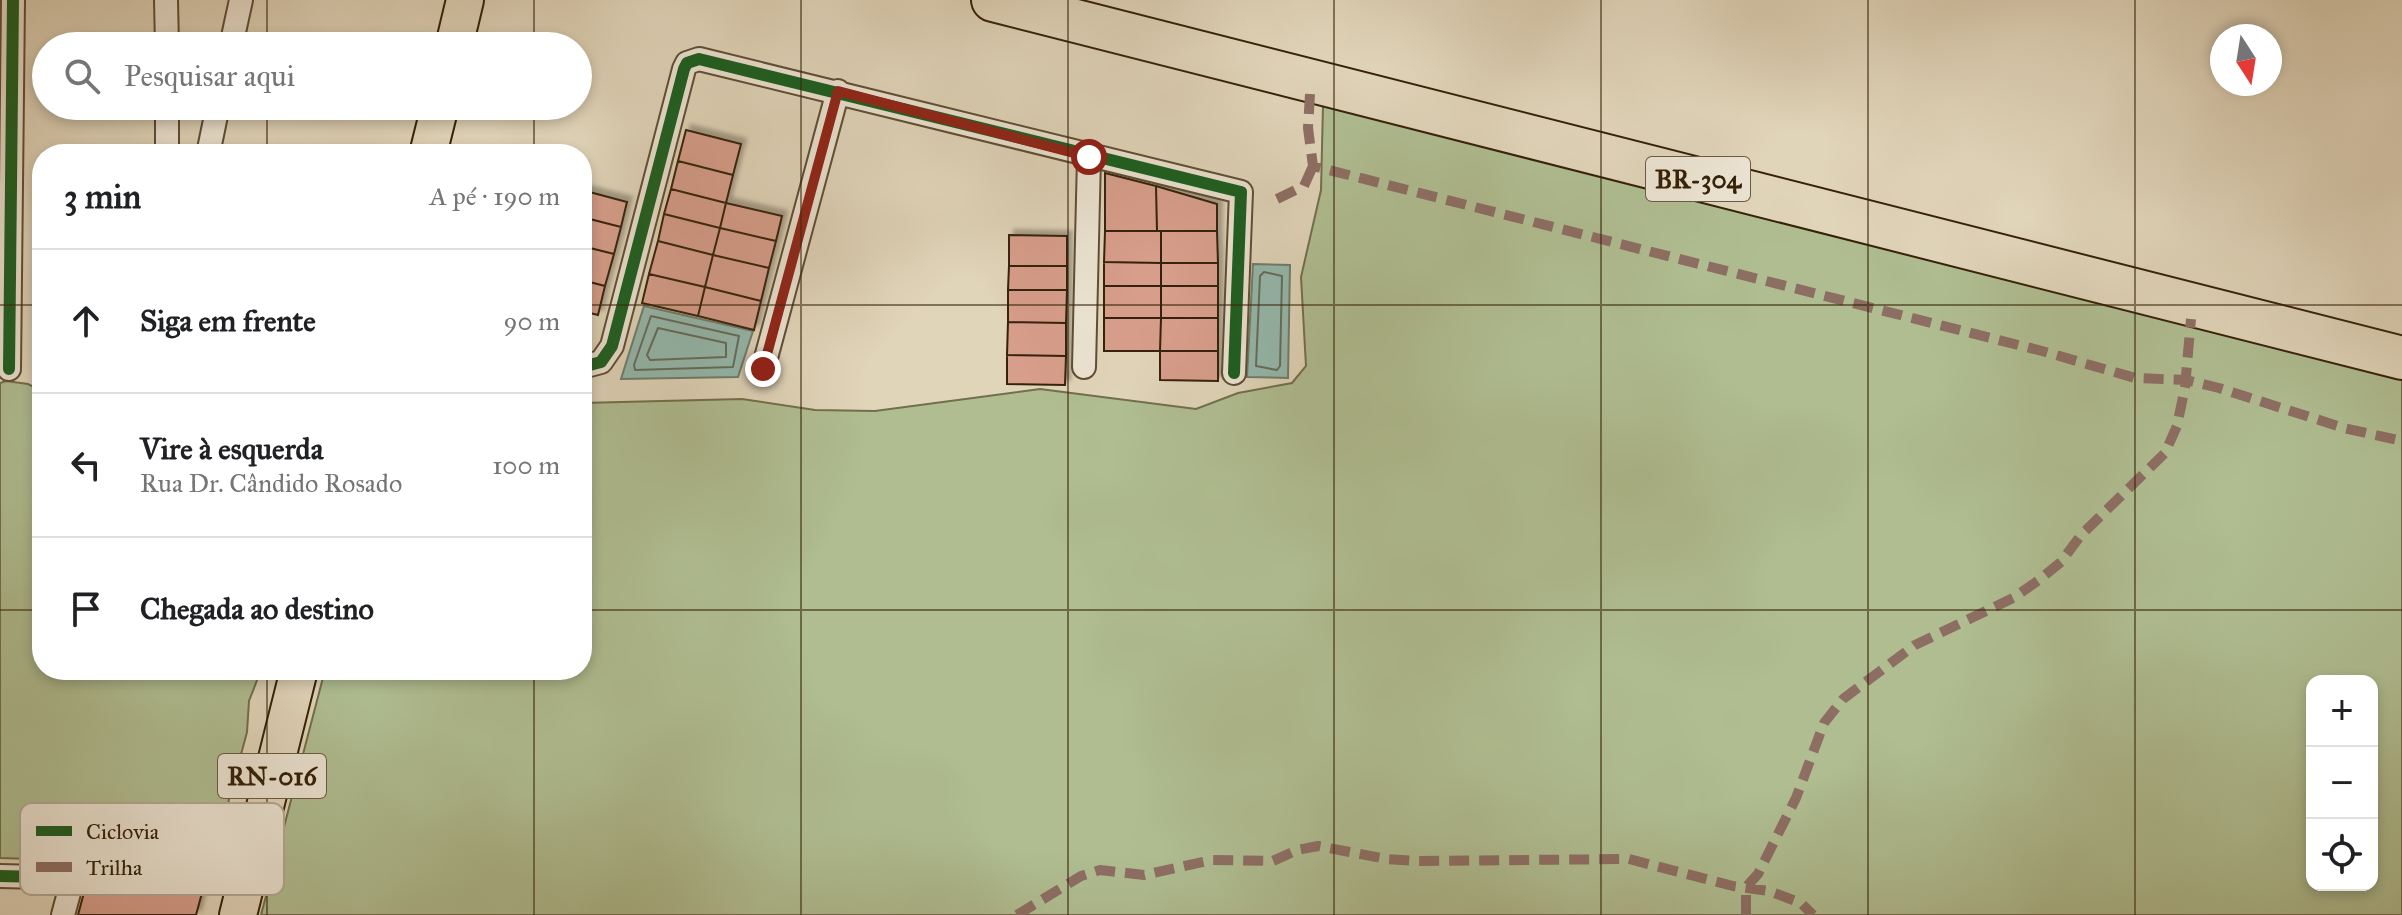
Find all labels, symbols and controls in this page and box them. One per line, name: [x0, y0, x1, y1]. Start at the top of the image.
north arrow: [2210, 24, 2282, 96]
search box: [32, 32, 592, 120]
icon: search: [60, 54, 104, 98]
text: Pesquisar aqui: [124, 58, 295, 94]
route start: [1071, 139, 1107, 175]
road number: BR-304: [1646, 157, 1750, 201]
text: 3 min: [64, 176, 141, 217]
text: A pé · 190 m: [430, 180, 560, 212]
icon: ahead: [64, 299, 108, 343]
text: Siga em frente: [140, 303, 316, 339]
text: 90 m: [503, 305, 560, 337]
route end: [745, 351, 781, 387]
text: Vire à esquerda: [140, 431, 323, 467]
icon: left: [64, 443, 108, 487]
text: 100 m: [492, 449, 560, 481]
text: Rua Dr. Cândido Rosado: [140, 467, 402, 499]
icon: arrive: [64, 587, 108, 631]
text: Chegada ao destino: [140, 591, 374, 627]
map controls: [2306, 675, 2378, 891]
button: +: [2306, 675, 2378, 747]
button: −: [2306, 747, 2378, 819]
road number: RN-016: [218, 754, 326, 798]
legend: [20, 803, 284, 895]
text: Ciclovia: [86, 818, 160, 845]
button: locate: [2306, 819, 2378, 891]
text: Trilha: [86, 854, 143, 881]

